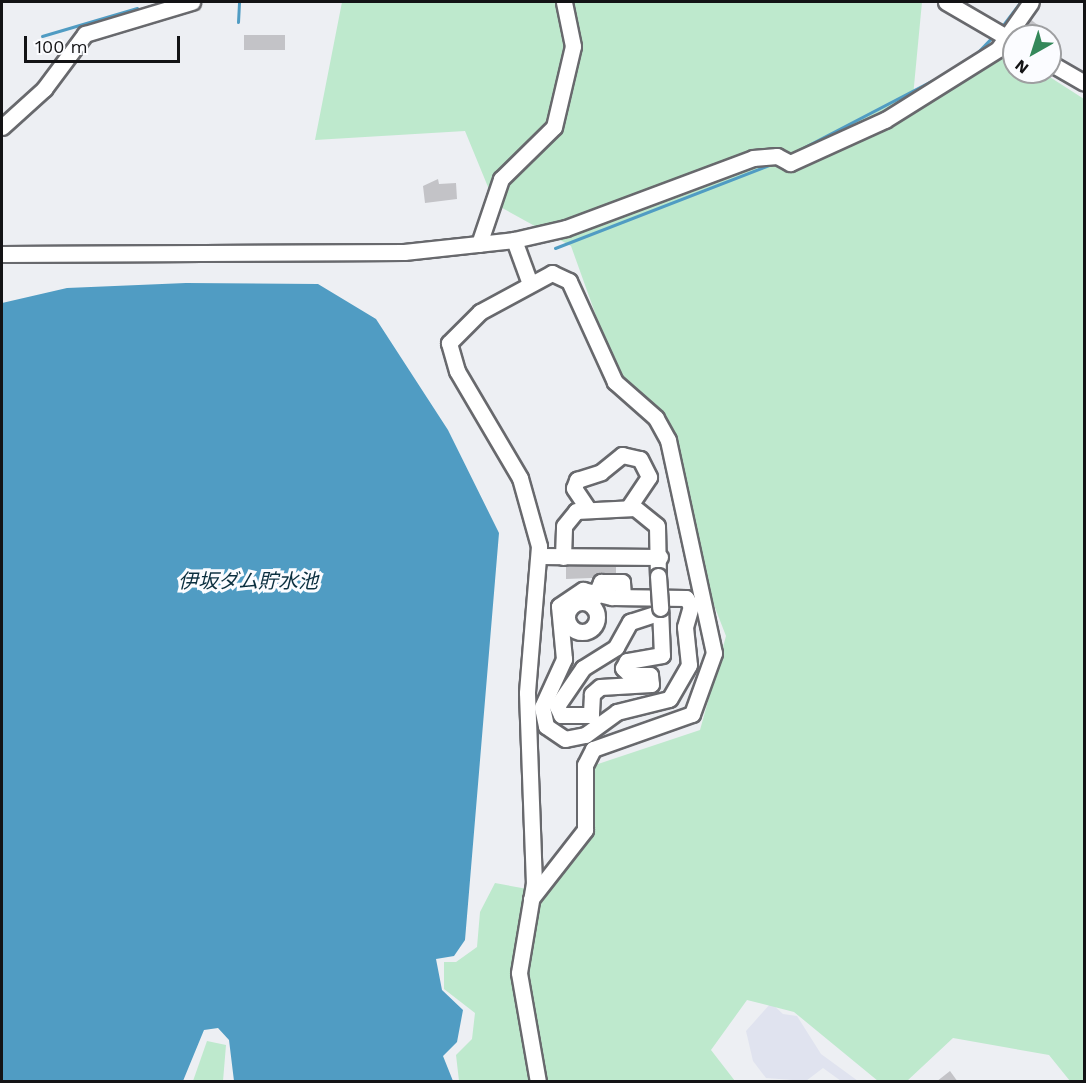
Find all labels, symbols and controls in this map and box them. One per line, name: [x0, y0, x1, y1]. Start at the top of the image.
scale bar: [27, 24, 183, 62]
north arrow: [1002, 24, 1062, 84]
text: 100 m: [35, 36, 88, 57]
text: N: [1011, 56, 1032, 78]
water label: 伊坂ダム貯水池: [178, 569, 318, 593]

